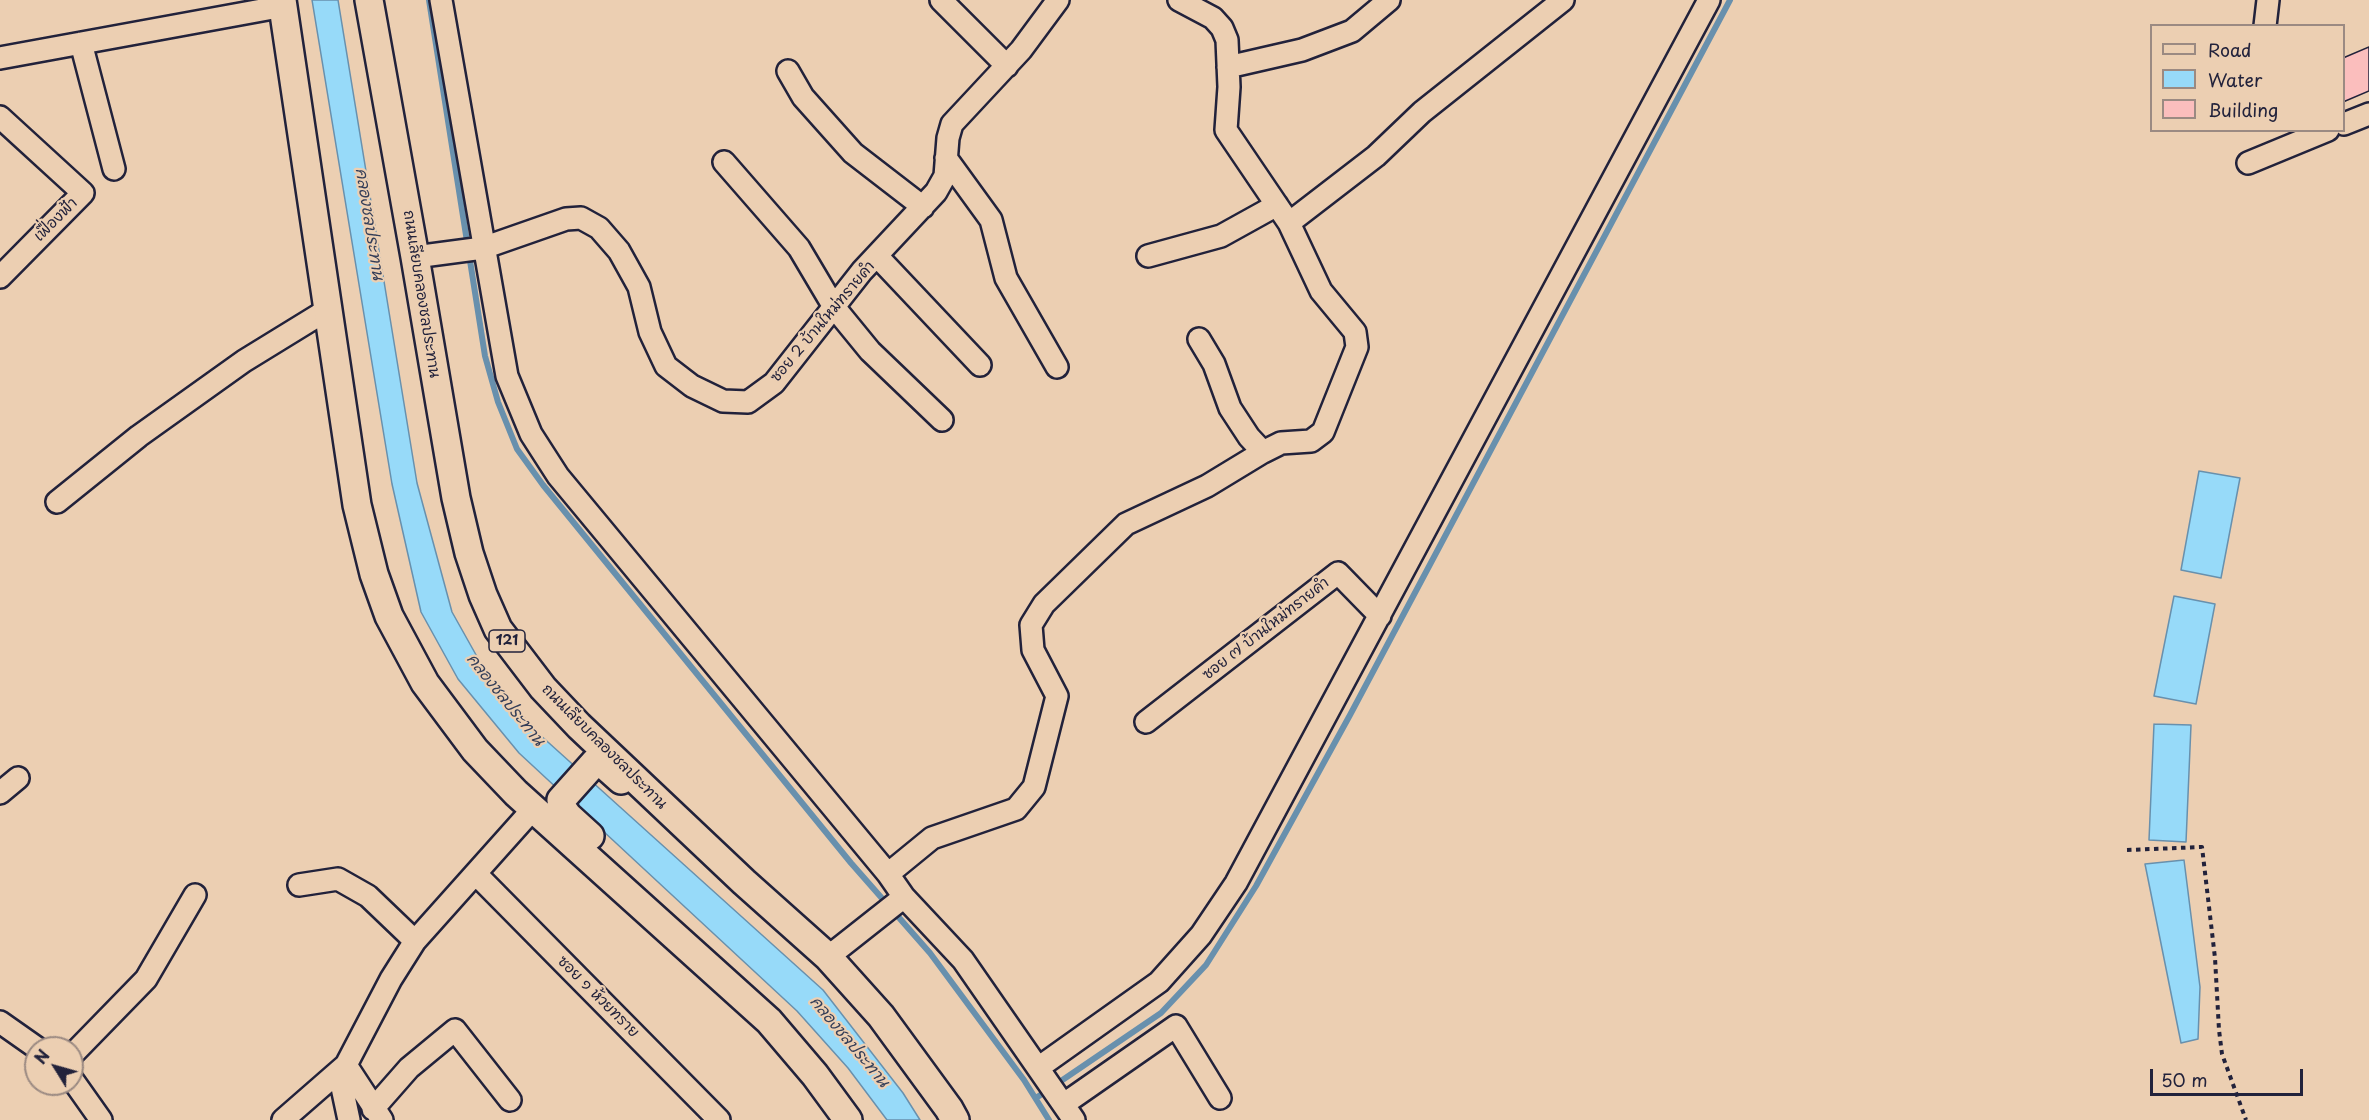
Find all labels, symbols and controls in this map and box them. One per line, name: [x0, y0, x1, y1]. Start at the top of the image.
legend: [2150, 24, 2345, 132]
text: Road: [2208, 36, 2252, 63]
text: Water: [2208, 66, 2262, 93]
text: Building: [2208, 96, 2278, 123]
water label: คลองชลประทาน: [351, 167, 387, 281]
street label: เฟื่องฟ้า: [30, 194, 82, 246]
street label: ถนนเลียบคลองชลประทาน: [399, 209, 443, 379]
street label: ซอย 2 บ้านใหม่ทรายคำ: [767, 258, 879, 386]
street label: ซอย ๗ บ้านใหม่ทรายคำ: [1199, 574, 1333, 684]
road number: 121: [489, 630, 525, 652]
water label: คลองชลประทาน: [462, 650, 548, 750]
street label: ถนนเลียบคลองชลประทาน: [538, 681, 670, 813]
street label: ซอย ๑ ห้วยทราย: [553, 952, 643, 1042]
water label: คลองชลประทาน: [805, 993, 893, 1091]
north arrow: [24, 1036, 84, 1096]
text: N: [28, 1044, 55, 1069]
scale bar: [2153, 1057, 2306, 1095]
text: 50 m: [2161, 1066, 2208, 1093]

